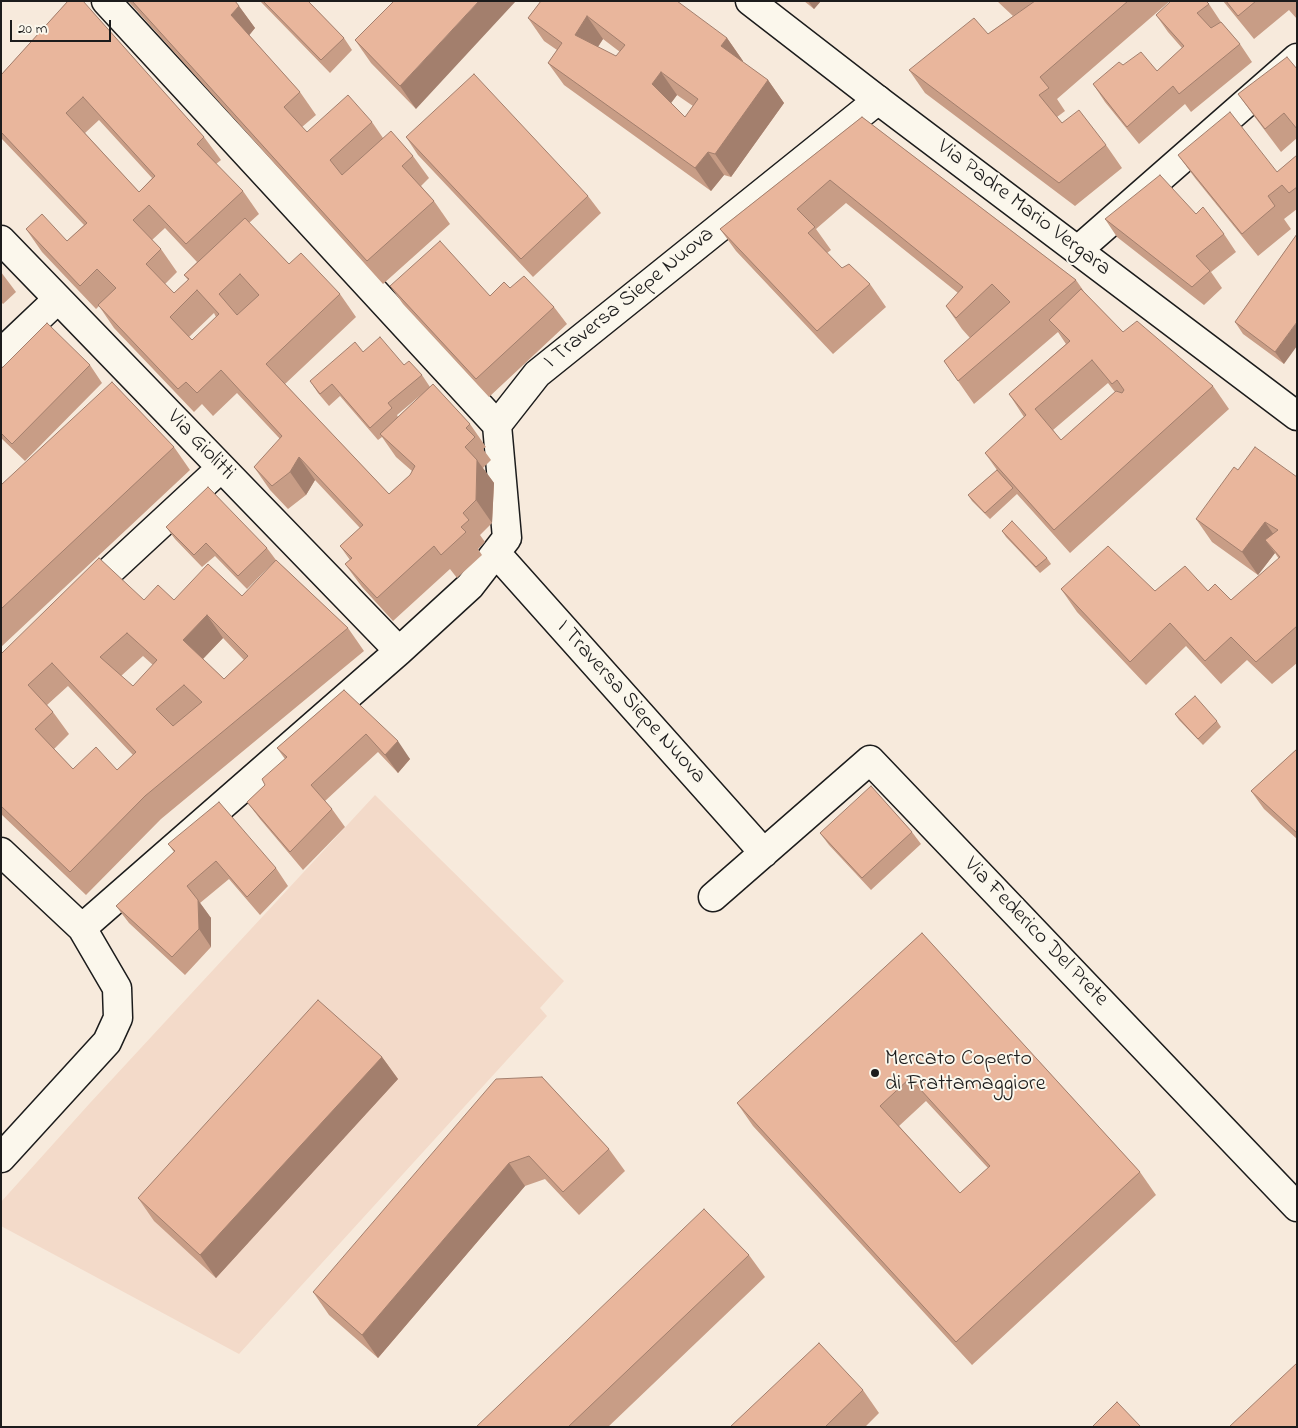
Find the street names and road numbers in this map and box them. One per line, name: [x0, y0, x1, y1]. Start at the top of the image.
street label: Via Padre Mario Vergara: [931, 135, 1115, 283]
street label: I Traversa Siepe Nuova: [540, 222, 720, 376]
street label: Via Giolitti: [160, 405, 240, 487]
street label: I Traversa Siepe Nuova: [550, 616, 710, 790]
street label: Via Federico Del Prete: [957, 853, 1113, 1013]

